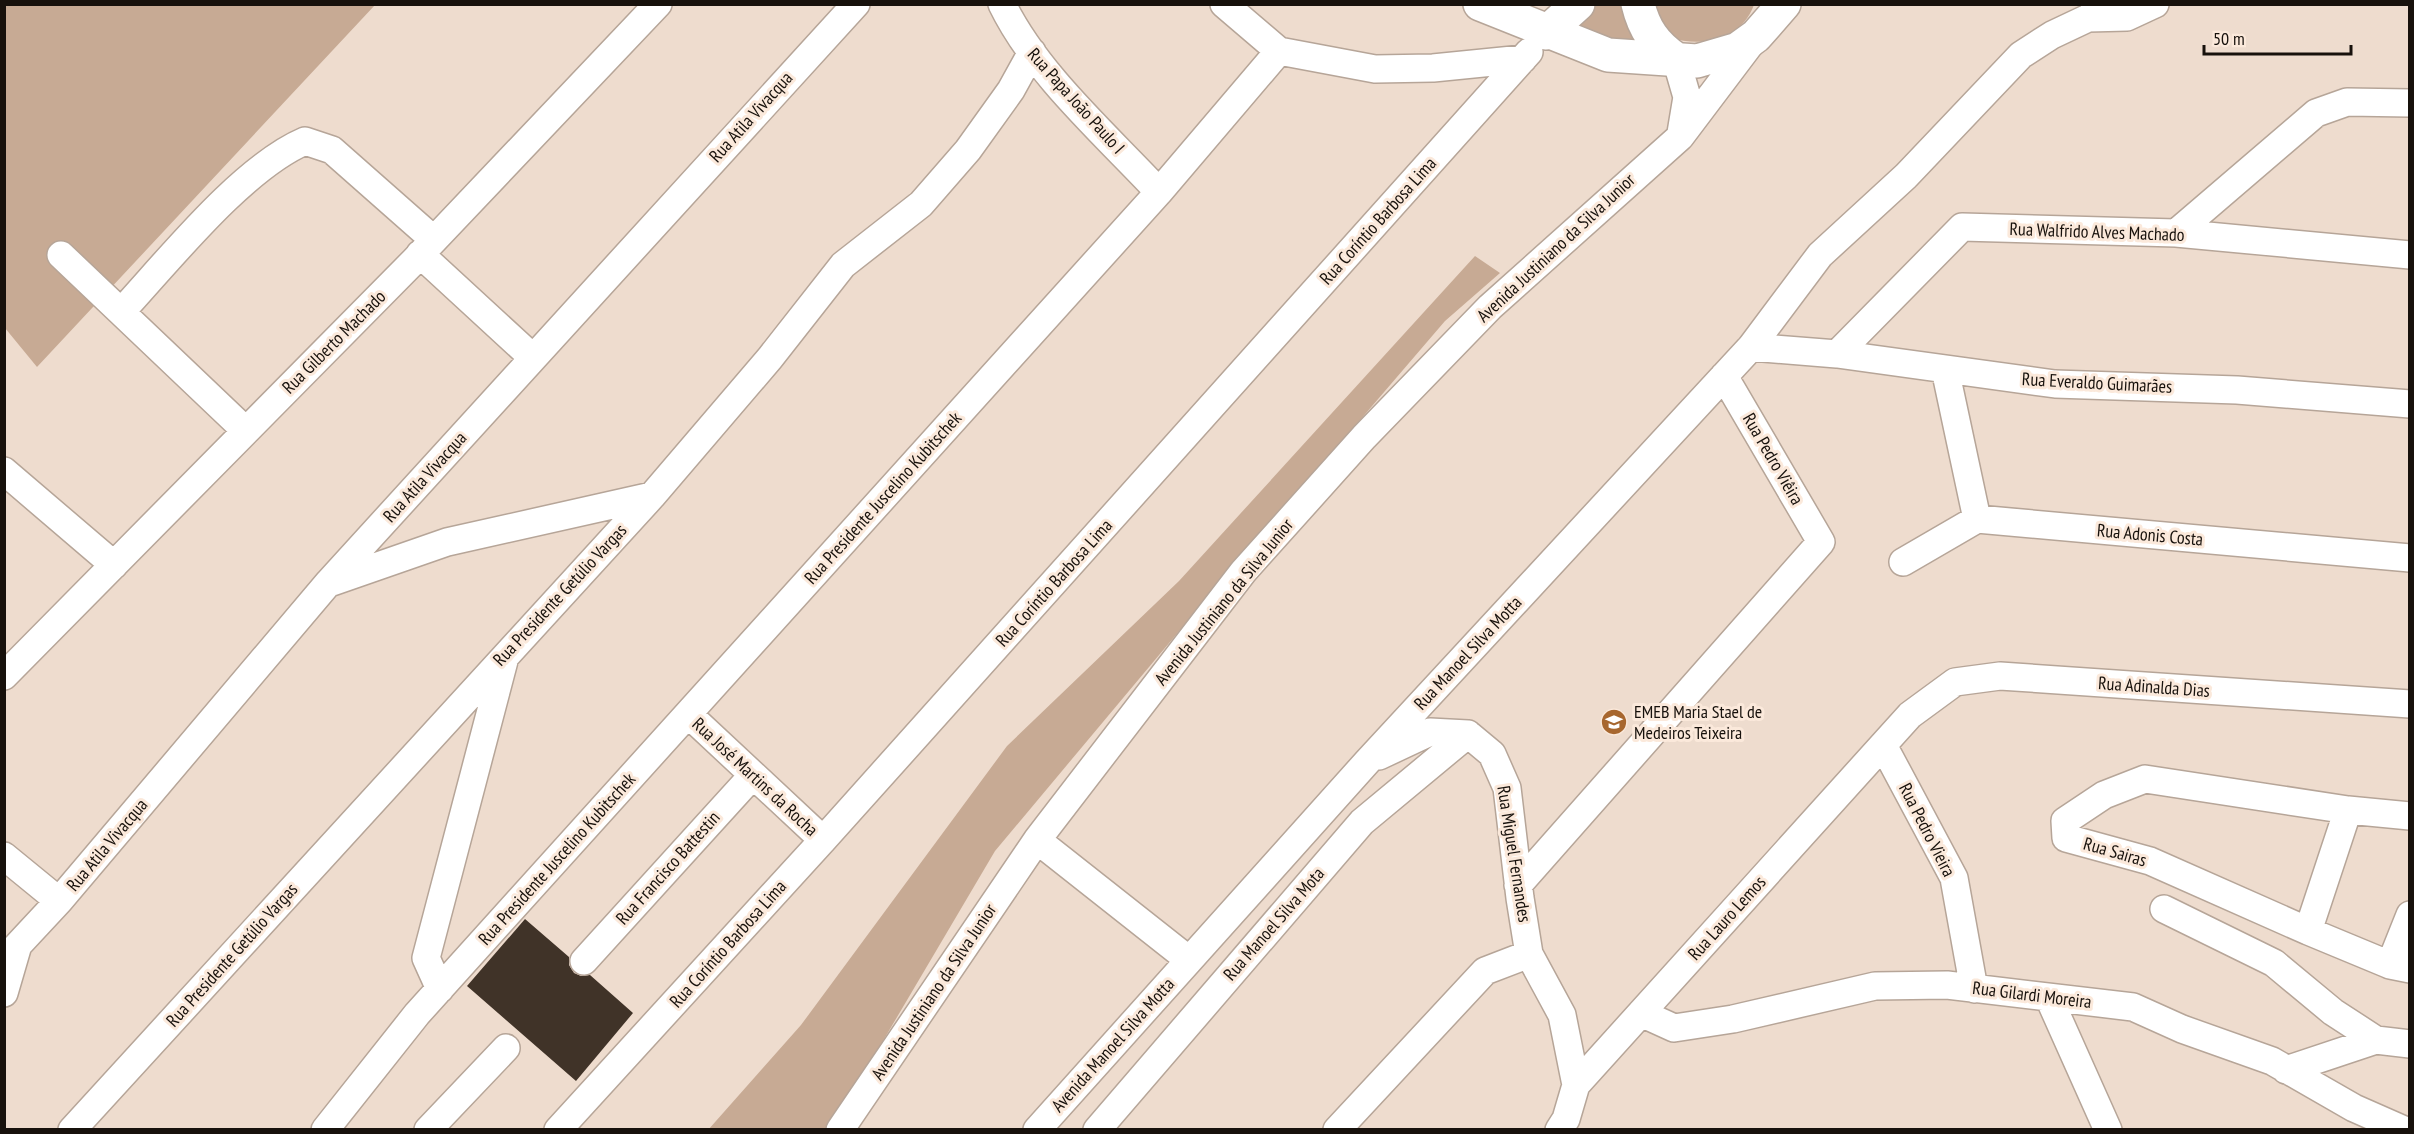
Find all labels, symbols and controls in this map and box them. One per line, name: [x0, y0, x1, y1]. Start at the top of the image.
scale bar: [2204, 18, 2351, 56]
text: 50 m: [2213, 27, 2245, 50]
street label: Rua Papa João Paulo I: [1023, 43, 1130, 158]
street label: Rua Atila Vivacqua: [704, 67, 797, 167]
street label: Rua Coríntio Barbosa Lima: [1314, 152, 1441, 289]
street label: Avenida Justiniano da Silva Junior: [1472, 168, 1640, 327]
street label: Rua Walfrido Alves Machado: [2009, 217, 2185, 246]
street label: Rua Gilberto Machado: [277, 285, 390, 398]
street label: Rua Everaldo Guimarães: [2021, 367, 2173, 398]
street label: Rua Presidente Juscelino Kubitschek: [799, 407, 966, 589]
street label: Rua Pedro Viêira: [1738, 409, 1809, 509]
street label: Rua Atila Vivacqua: [378, 427, 471, 527]
street label: Rua Coríntio Barbosa Lima: [990, 514, 1117, 651]
street label: Avenida Justiniano da Silva Junior: [1149, 514, 1298, 690]
street label: Rua Adonis Costa: [2096, 518, 2204, 551]
street label: Rua Presidente Getúlio Vargas: [488, 519, 631, 670]
street label: Rua Manoel Silva Motta: [1409, 591, 1526, 714]
street label: Rua Adinalda Dias: [2097, 671, 2211, 702]
place label: EMEB Maria Stael de Medeiros Teixeira: [1634, 700, 1762, 744]
school or university icon: EMEB Maria Stael de Medeiros Teixeira: [1599, 707, 1629, 737]
street label: Rua José Martins da Rocha: [688, 712, 823, 841]
street label: Rua Presidente Juscelino Kubitschek: [473, 768, 640, 950]
street label: Rua Pedro Vieira: [1894, 779, 1961, 880]
street label: Rua Miguel Fernandes: [1492, 784, 1537, 924]
street label: Rua Atila Vivacqua: [61, 794, 152, 896]
street label: Rua Francisco Battestin: [611, 806, 725, 929]
street label: Rua Sairas: [2081, 832, 2149, 871]
street label: Rua Manoel Silva Mota: [1218, 862, 1329, 985]
street label: Rua Lauro Lemos: [1683, 871, 1771, 965]
street label: Rua Coríntio Barbosa Lima: [664, 875, 791, 1012]
street label: Rua Presidente Getúlio Vargas: [161, 878, 302, 1031]
street label: Avenida Justiniano da Silva Junior: [866, 899, 1001, 1084]
street label: Avenida Manoel Silva Motta: [1046, 973, 1179, 1117]
street label: Rua Gilardi Moreira: [1971, 976, 2093, 1013]

